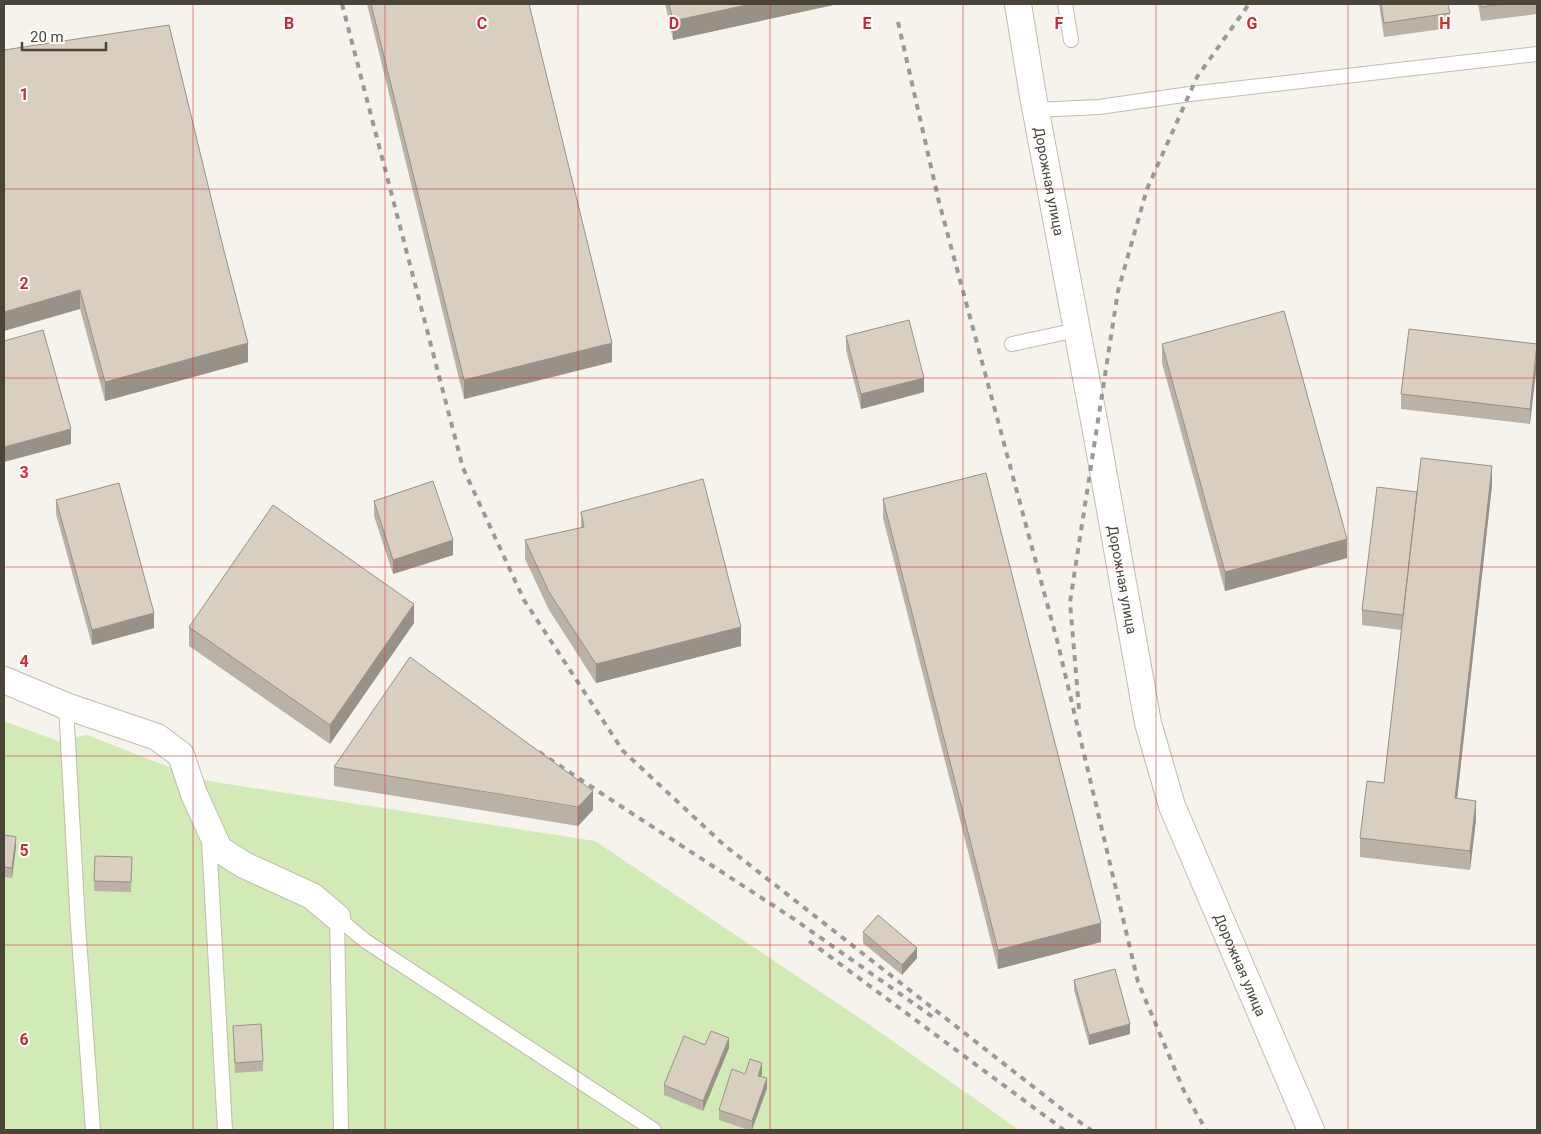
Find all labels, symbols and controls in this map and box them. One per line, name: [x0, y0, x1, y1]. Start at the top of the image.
text: B: [284, 14, 294, 33]
text: C: [477, 14, 487, 33]
text: D: [669, 14, 679, 33]
text: E: [863, 14, 872, 33]
text: F: [1055, 14, 1064, 33]
text: G: [1247, 14, 1258, 33]
text: H: [1439, 14, 1451, 33]
scale bar: [22, 20, 106, 52]
text: 20 m: [30, 28, 64, 46]
text: 1: [19, 85, 29, 104]
street label: Дорожная улица: [1031, 126, 1067, 237]
text: 2: [19, 274, 29, 293]
text: 3: [19, 463, 29, 482]
street label: Дорожная улица: [1105, 524, 1140, 635]
text: 4: [19, 652, 29, 671]
text: 5: [19, 841, 29, 860]
street label: Дорожная улица: [1211, 911, 1269, 1019]
text: 6: [19, 1030, 29, 1049]

